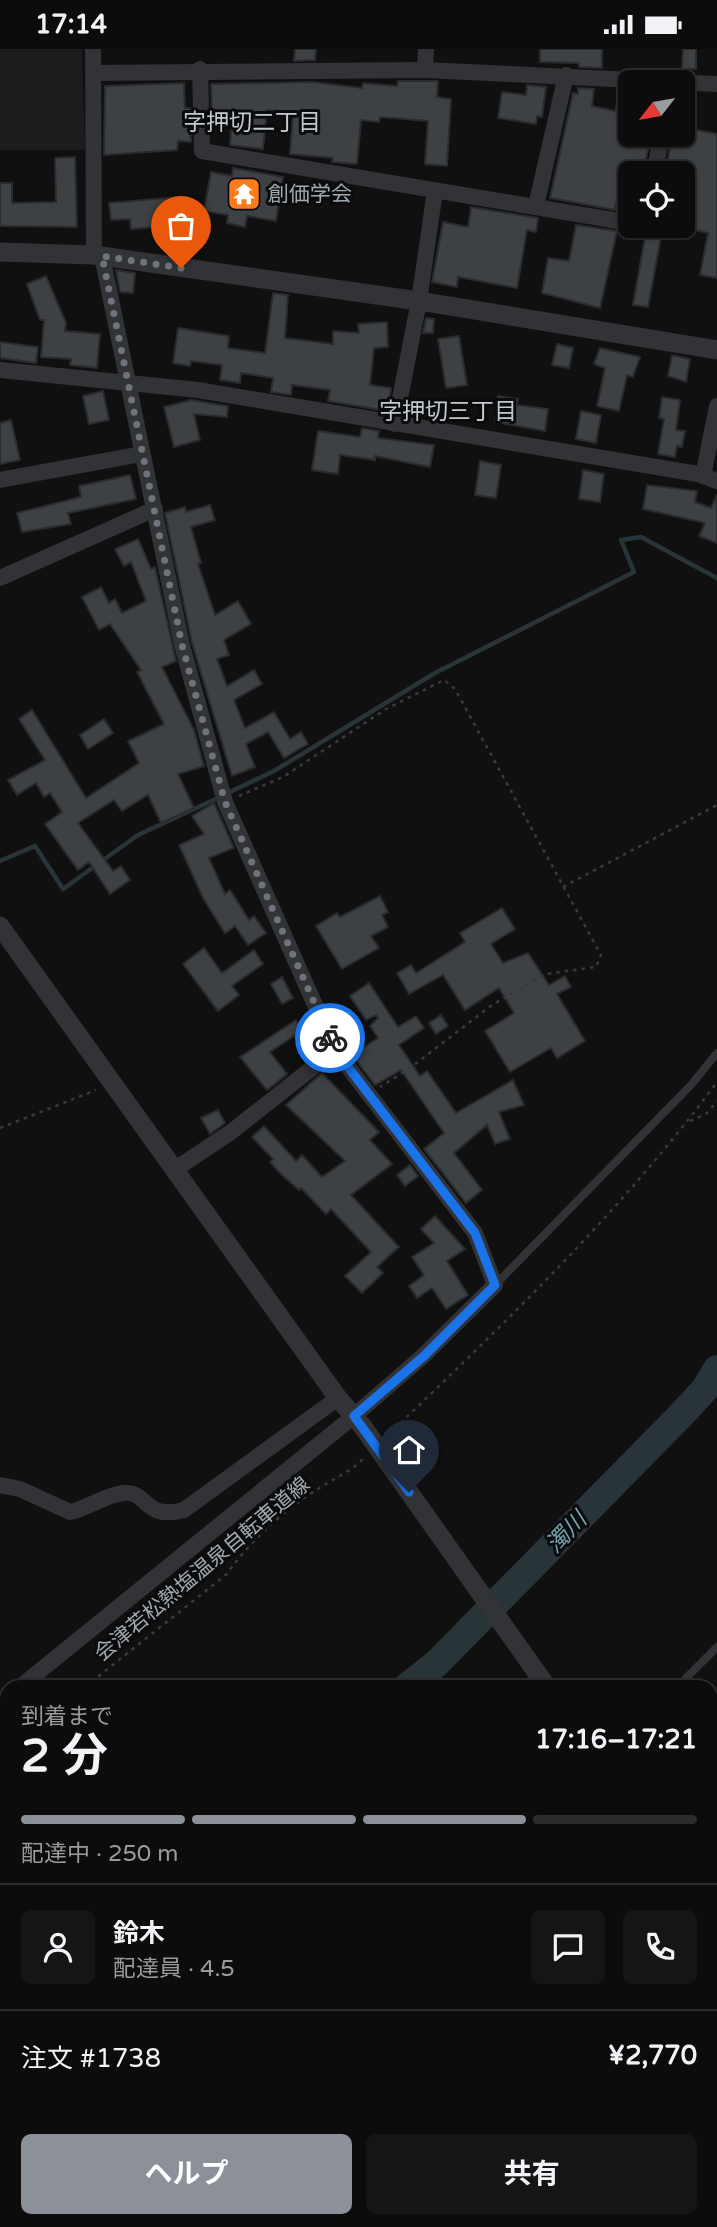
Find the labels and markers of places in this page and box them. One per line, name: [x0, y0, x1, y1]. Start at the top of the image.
temple icon: 創価学会: [225, 175, 263, 213]
place label: 創価学会: [268, 182, 352, 207]
pin: [151, 196, 211, 268]
pin: [379, 1420, 439, 1492]

